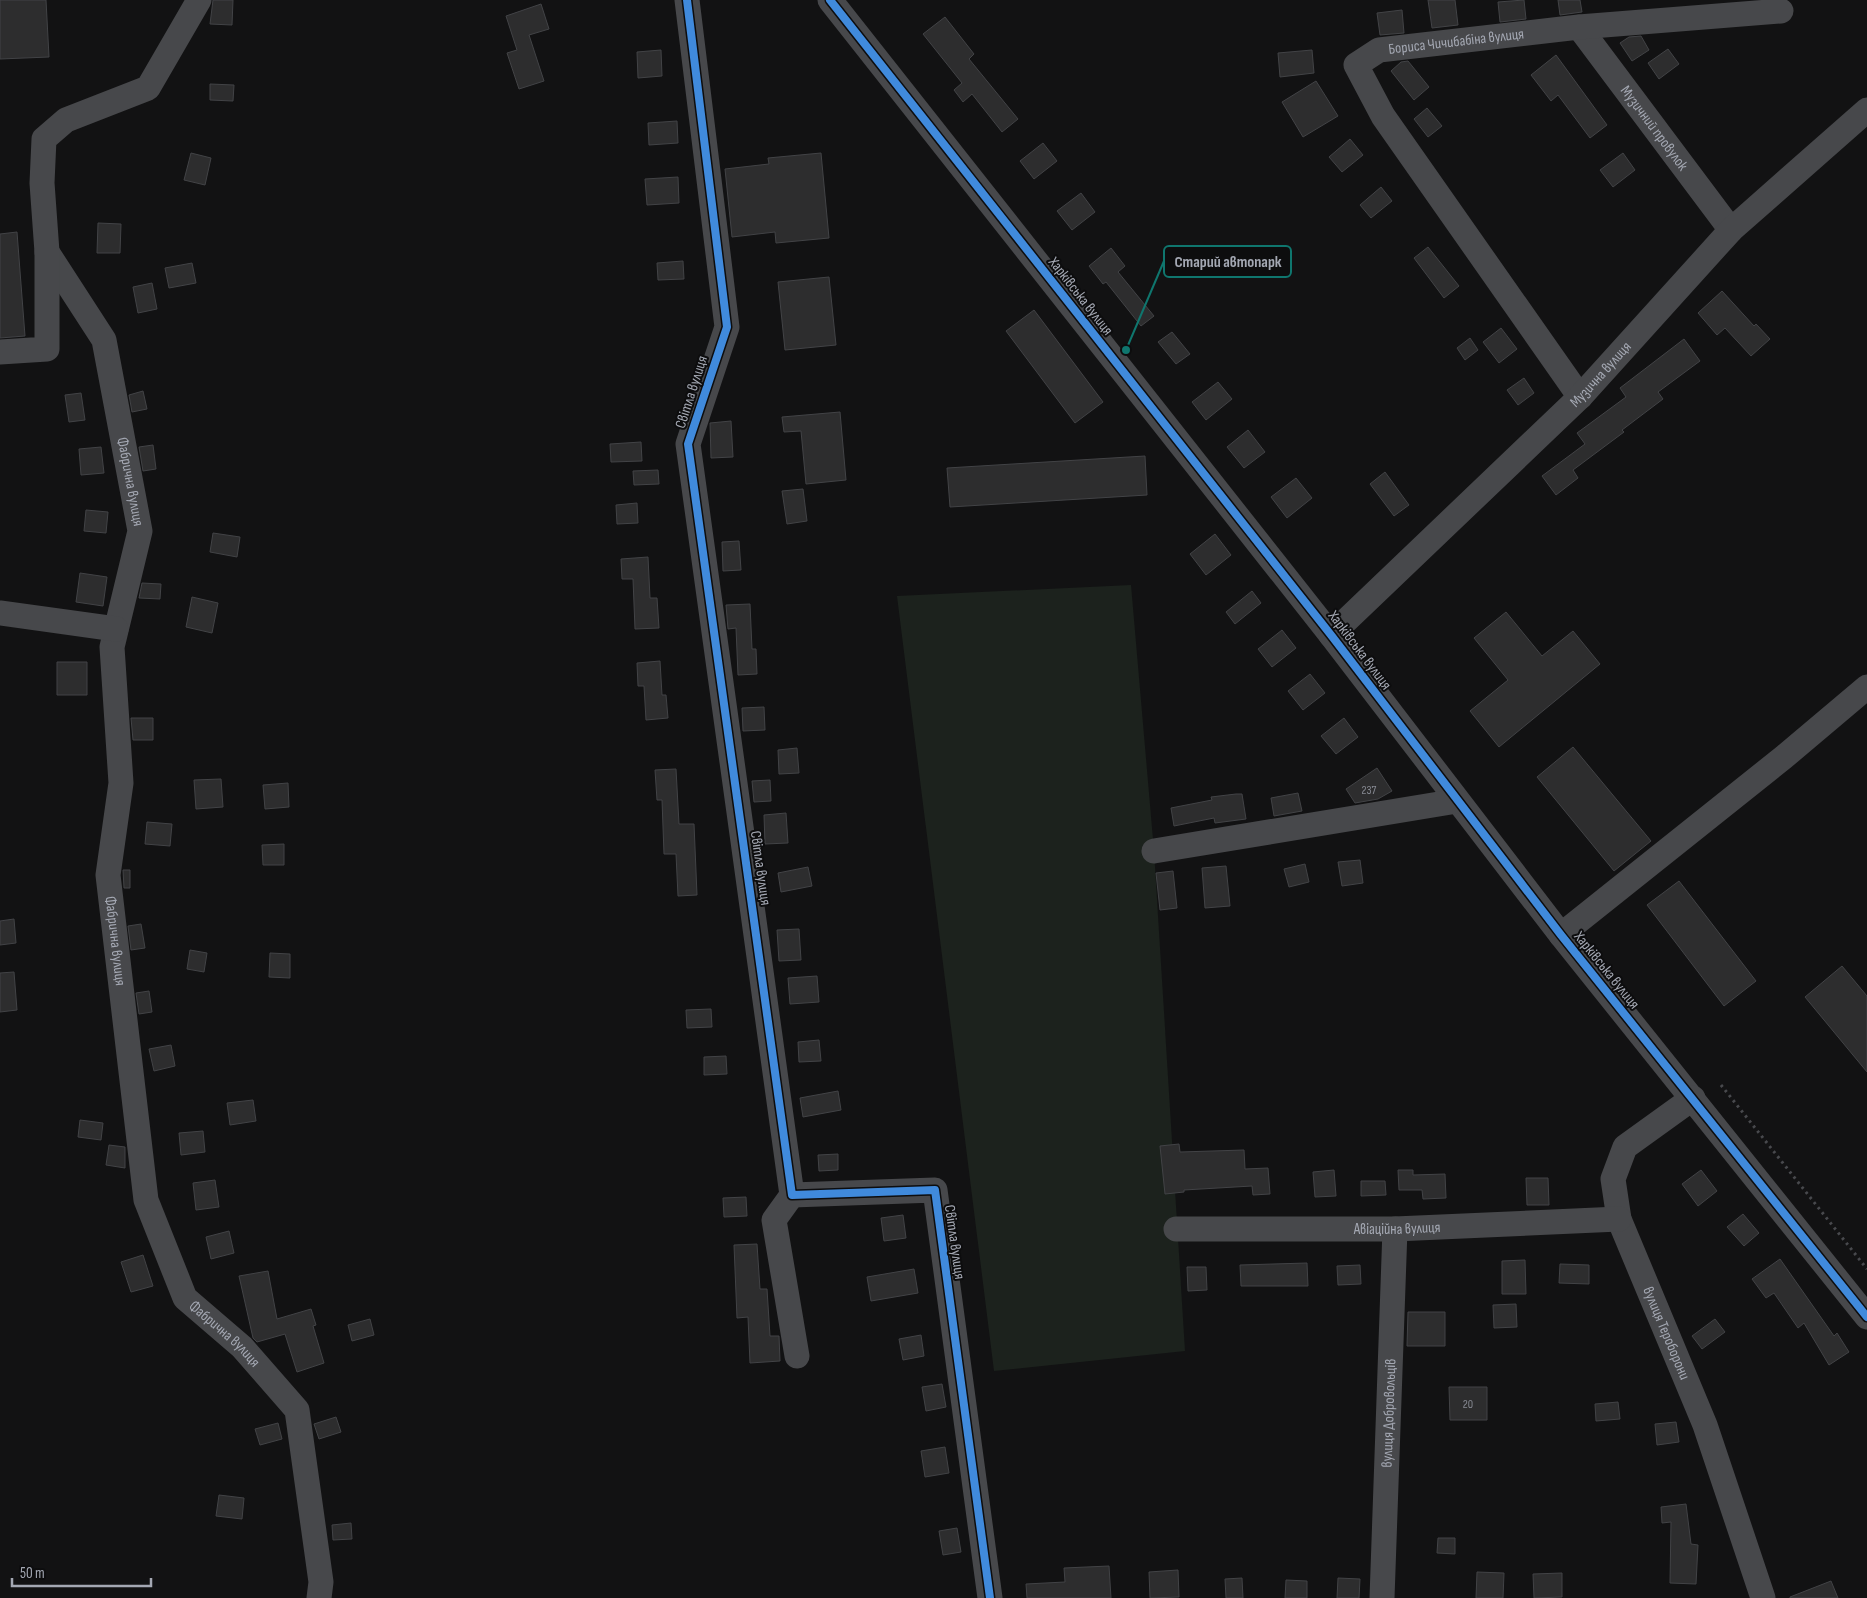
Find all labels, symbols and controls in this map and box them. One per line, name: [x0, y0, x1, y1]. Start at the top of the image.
street label: Бориса Чичибабіна вулиця: [1387, 24, 1525, 59]
street label: Музичний провулок: [1616, 82, 1692, 175]
callout: Старий автопарк: [1164, 246, 1291, 277]
street label: Харківська вулиця: [1043, 253, 1117, 339]
text: Старий автопарк: [1174, 253, 1282, 272]
street label: Музична вулиця: [1566, 338, 1636, 412]
street label: Світла вулиця: [671, 353, 712, 431]
street label: Фабрична вулиця: [113, 436, 148, 528]
street label: Харківська вулиця: [1323, 606, 1396, 694]
house number: 237: [1362, 783, 1377, 798]
street label: Світла вулиця: [746, 829, 775, 907]
street label: Фабрична вулиця: [101, 895, 130, 987]
street label: Харківська вулиця: [1569, 927, 1644, 1013]
street label: Світла вулиця: [940, 1203, 969, 1281]
street label: Авіаційна вулиця: [1353, 1218, 1441, 1239]
street label: вулиця Тероборони: [1638, 1284, 1694, 1383]
street label: Фабрична вулиця: [185, 1297, 264, 1371]
street label: вулиця Добровольців: [1378, 1358, 1400, 1468]
house number: 20: [1463, 1397, 1473, 1412]
scale bar: [12, 1556, 151, 1588]
text: 50 m: [20, 1564, 45, 1583]

